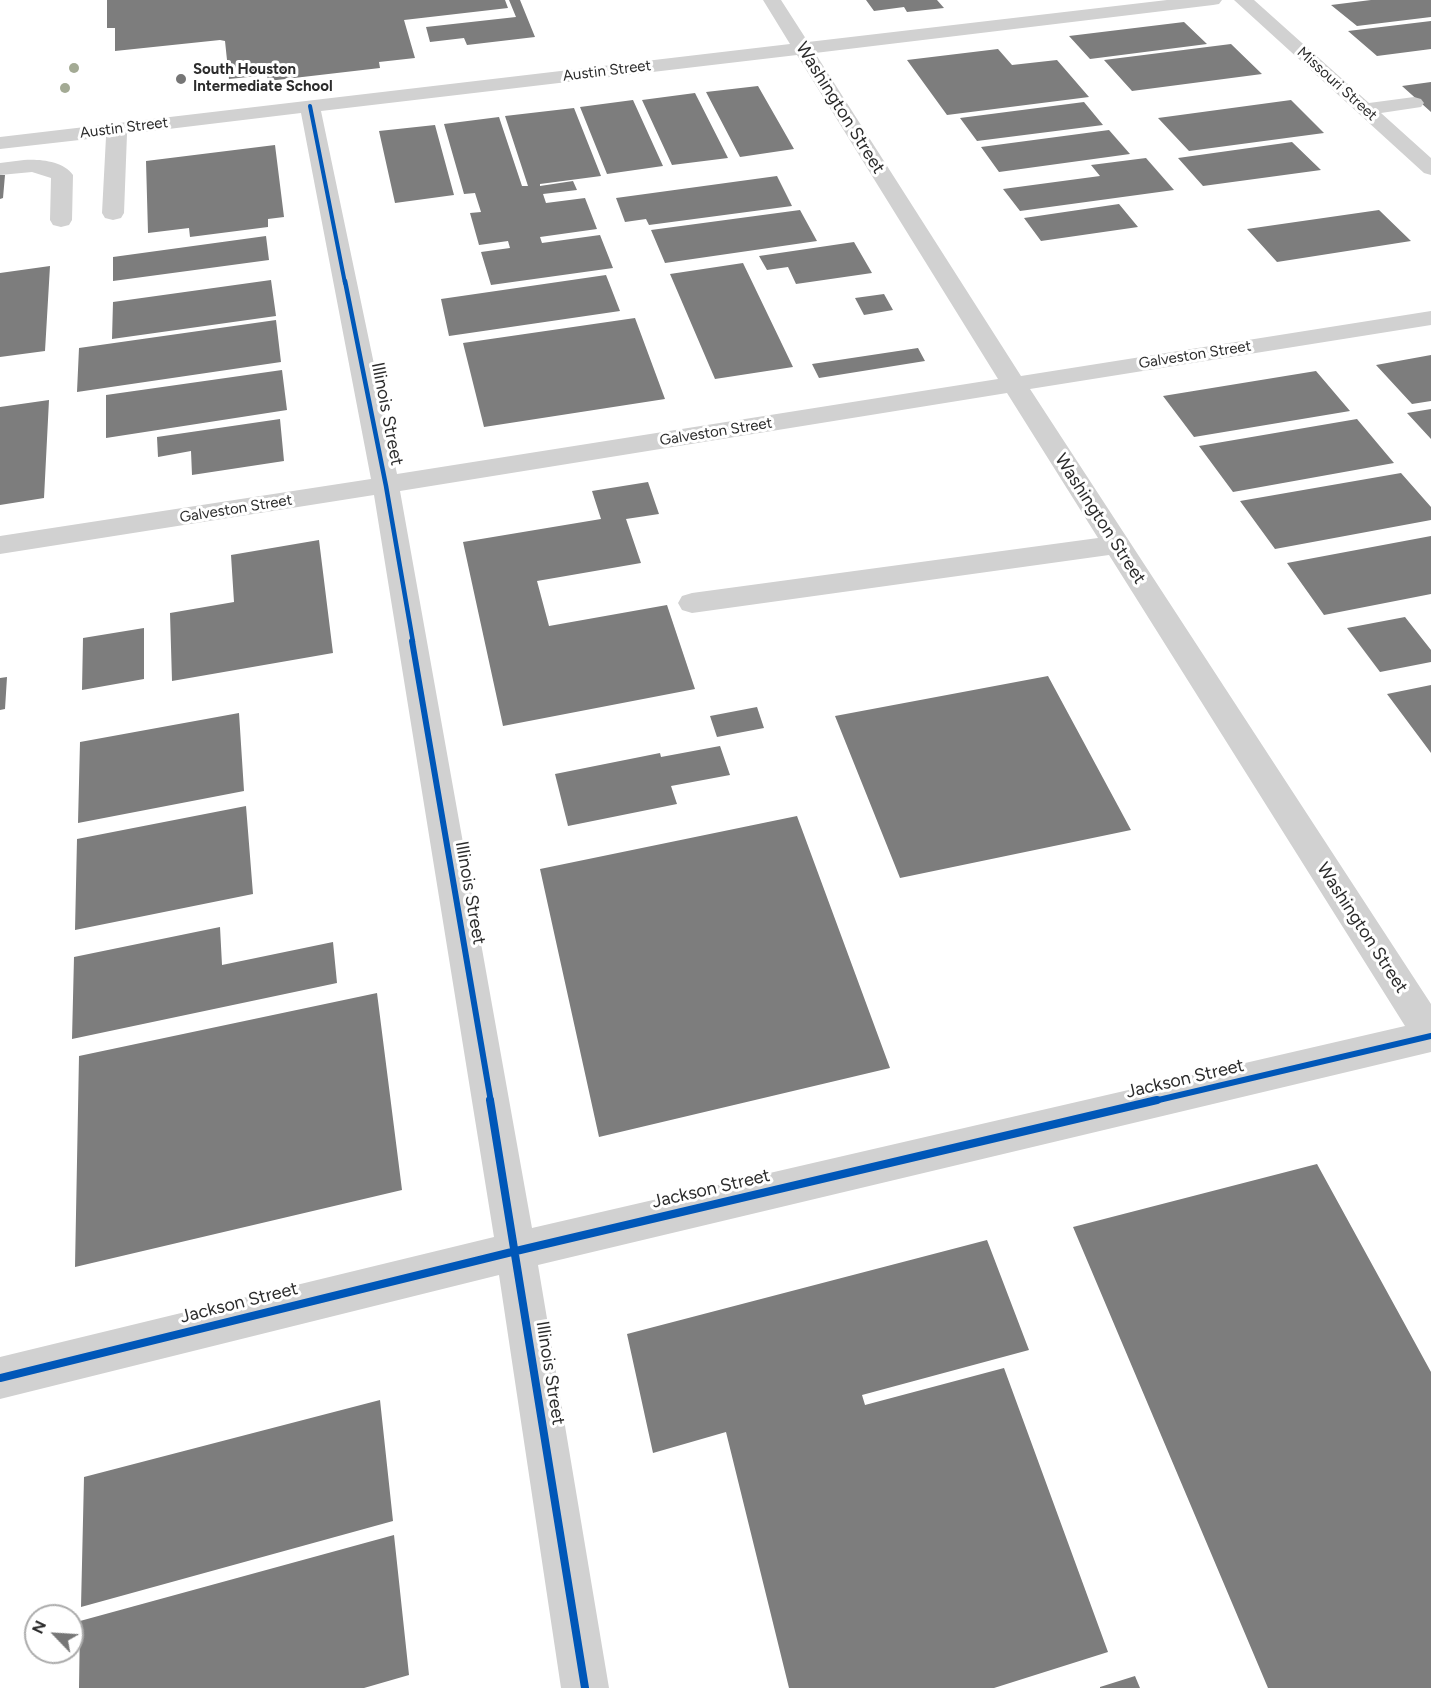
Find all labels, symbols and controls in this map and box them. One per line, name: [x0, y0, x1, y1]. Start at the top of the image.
street label: Washington Street: [791, 38, 889, 178]
street label: Missouri Street: [1293, 43, 1381, 125]
street label: Austin Street: [562, 57, 652, 85]
place label: South Houston Intermediate School: [193, 61, 333, 96]
marker: South Houston Intermediate School: [174, 72, 188, 86]
street label: Austin Street: [79, 114, 169, 142]
street label: Galveston Street: [1138, 337, 1252, 373]
street label: Illinois Street: [366, 360, 408, 468]
street label: Galveston Street: [659, 414, 773, 450]
street label: Washington Street: [1050, 450, 1150, 588]
street label: Galveston Street: [179, 491, 293, 527]
street label: Illinois Street: [450, 839, 490, 947]
street label: Washington Street: [1312, 859, 1412, 997]
street label: Jackson Street: [1124, 1055, 1246, 1103]
street label: Jackson Street: [650, 1165, 772, 1213]
street label: Jackson Street: [178, 1278, 300, 1328]
street label: Illinois Street: [531, 1320, 569, 1426]
north arrow: [24, 1604, 84, 1664]
text: N: [28, 1617, 50, 1637]

